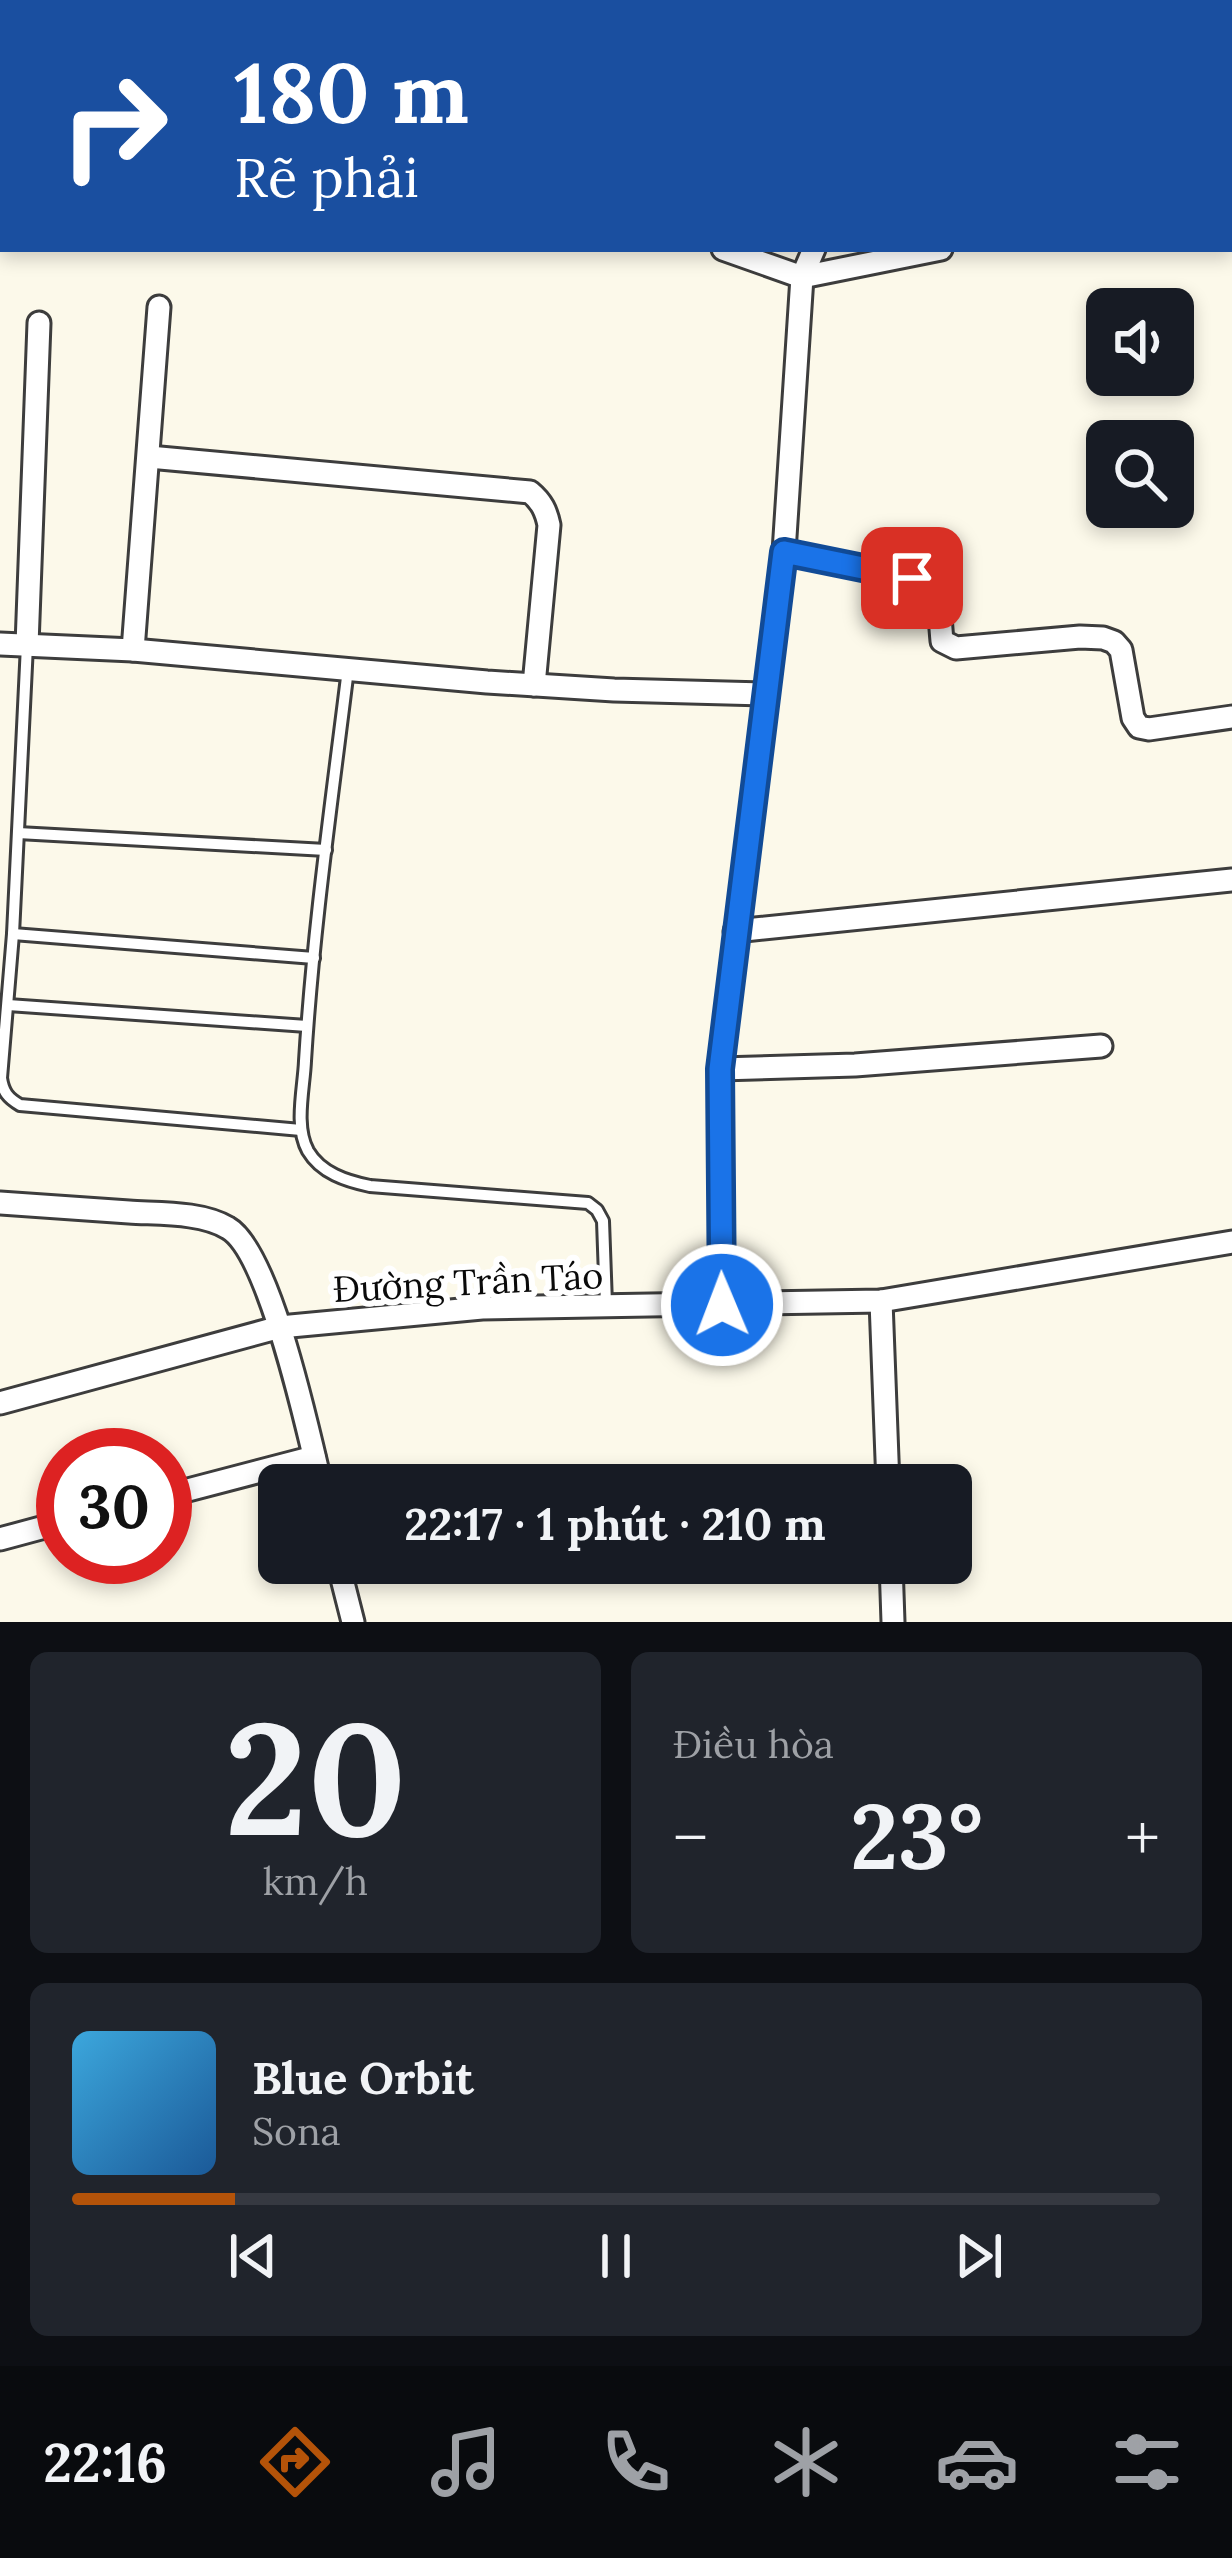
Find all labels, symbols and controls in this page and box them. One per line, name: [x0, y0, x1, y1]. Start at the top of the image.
text: 180 m: [234, 38, 469, 146]
icon: right: [36, 48, 192, 204]
text: Rẽ phải: [234, 143, 419, 212]
map controls: [1086, 288, 1194, 528]
button: sound: [1086, 288, 1194, 396]
button: search: [1086, 420, 1194, 528]
pin: [861, 527, 963, 629]
icon: arrive: [879, 545, 945, 611]
position arrow: [659, 1242, 785, 1368]
street label: Đường Trần Táo: [332, 1252, 604, 1312]
speed limit sign: 30: [36, 1428, 192, 1584]
text: 22:17 · 1 phút · 210 m: [404, 1495, 826, 1552]
text: 20: [224, 1678, 407, 1878]
text: Điều hòa: [673, 1719, 834, 1769]
text: 23°: [850, 1778, 983, 1894]
text: −: [673, 1795, 708, 1879]
text: +: [1125, 1795, 1160, 1879]
text: km/h: [263, 1856, 368, 1906]
text: Blue Orbit: [252, 2049, 474, 2106]
text: Sona: [252, 2106, 341, 2156]
icon: previous: [220, 2223, 286, 2289]
icon: pause: [583, 2223, 649, 2289]
icon: next: [946, 2223, 1012, 2289]
icon: directions: [253, 2420, 337, 2504]
icon: music: [424, 2420, 508, 2504]
icon: phone: [594, 2420, 678, 2504]
icon: climate: [764, 2420, 848, 2504]
icon: car: [935, 2420, 1019, 2504]
icon: filters: [1105, 2420, 1189, 2504]
text: 22:16: [43, 2428, 167, 2497]

